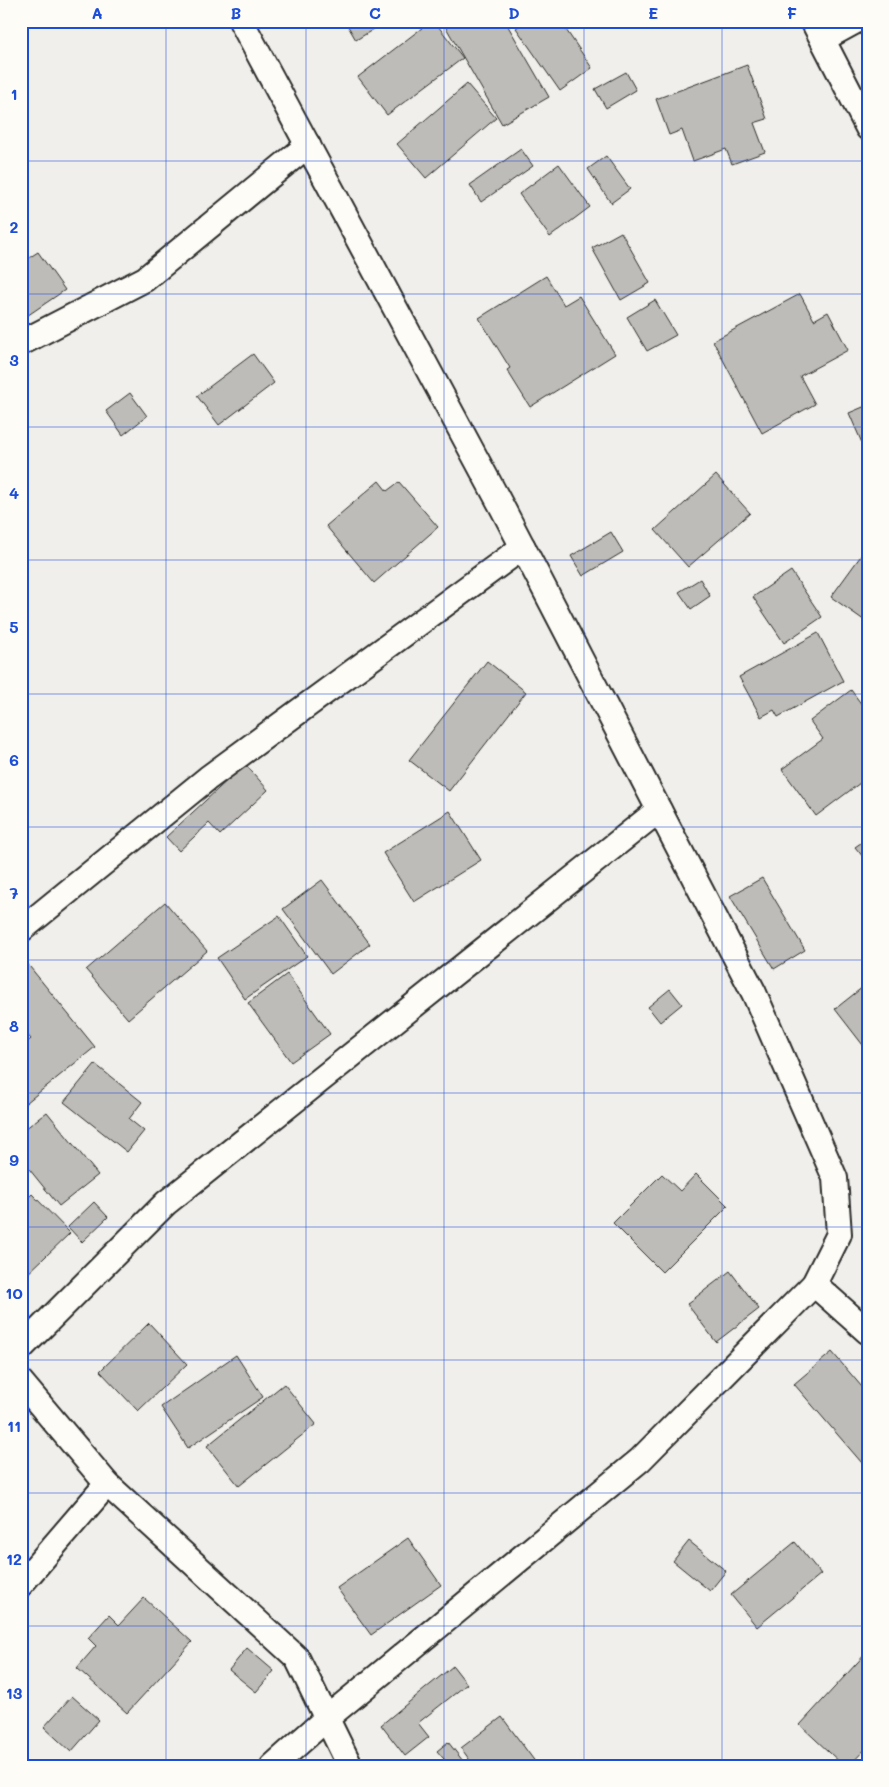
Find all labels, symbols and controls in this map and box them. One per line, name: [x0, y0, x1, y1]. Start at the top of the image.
text: A: [91, 2, 103, 23]
text: B: [231, 2, 241, 23]
text: C: [369, 2, 381, 23]
text: D: [508, 2, 520, 23]
text: E: [648, 2, 658, 23]
text: F: [787, 2, 797, 23]
text: 1: [10, 83, 18, 104]
text: 2: [10, 216, 19, 237]
text: 3: [9, 349, 19, 370]
text: 4: [9, 482, 19, 503]
text: 5: [9, 616, 19, 637]
text: 6: [9, 749, 19, 770]
text: 7: [10, 882, 19, 903]
text: 8: [9, 1015, 19, 1036]
text: 9: [9, 1149, 19, 1170]
text: 10: [5, 1282, 23, 1303]
text: 11: [7, 1415, 21, 1436]
text: 12: [6, 1548, 22, 1569]
text: 13: [6, 1682, 23, 1703]

